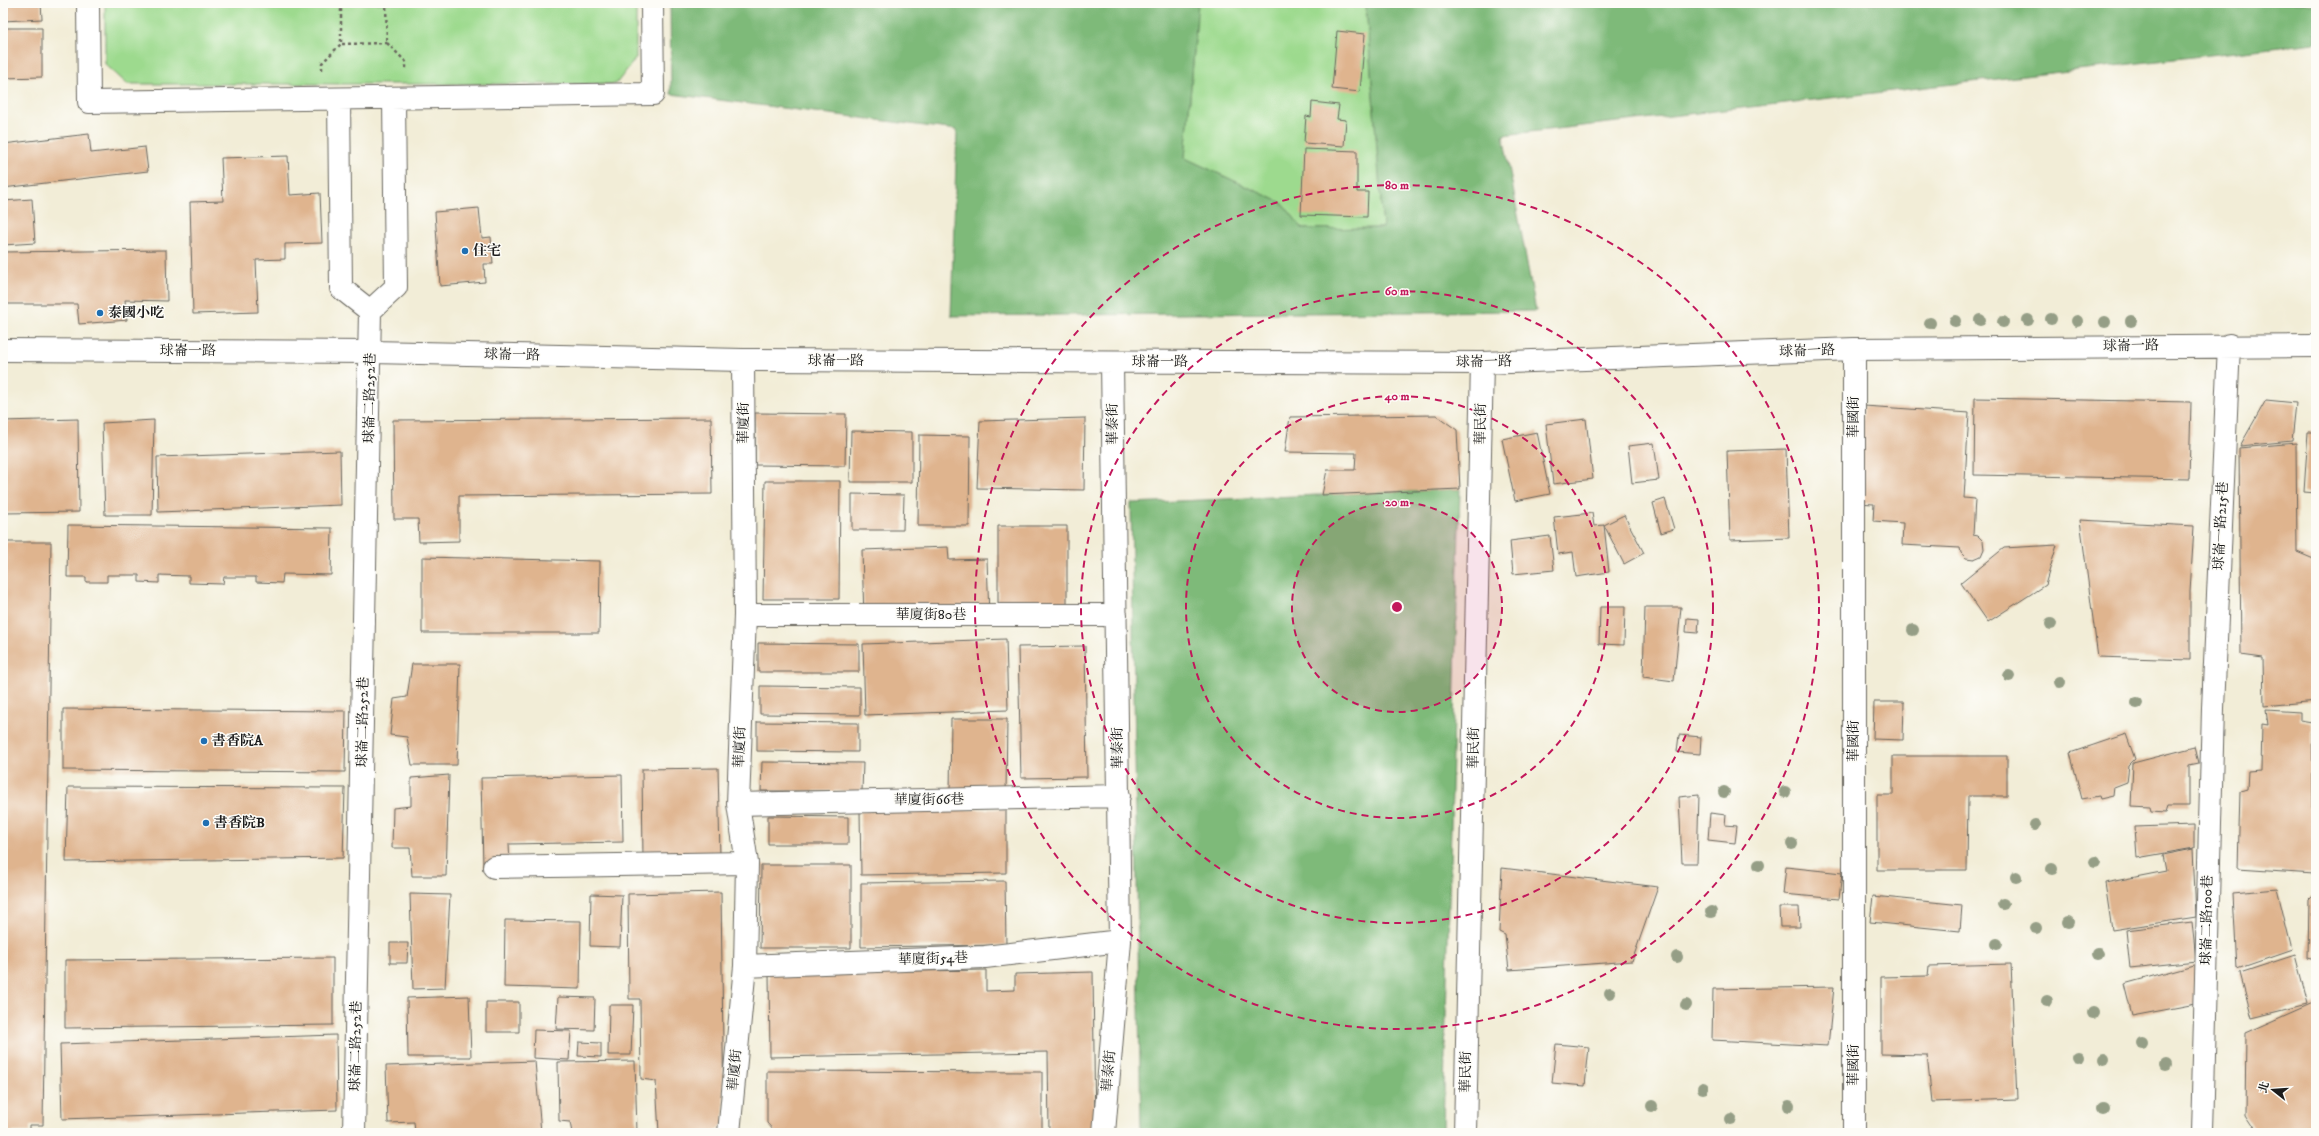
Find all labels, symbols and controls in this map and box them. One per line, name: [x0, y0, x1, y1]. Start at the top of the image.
text: 80 m: [1385, 178, 1409, 193]
place label: 住宅: [473, 242, 501, 260]
marker: 住宅: [460, 246, 470, 256]
text: 60 m: [1385, 284, 1409, 299]
place label: 泰國小吃: [108, 304, 164, 322]
marker: 泰國小吃: [95, 308, 105, 318]
street label: 球崙一路: [2103, 337, 2159, 355]
street label: 球崙一路: [1779, 341, 1835, 361]
street label: 球崙一路: [160, 342, 216, 360]
street label: 球崙一路: [484, 346, 540, 364]
street label: 球崙一路: [808, 352, 864, 370]
street label: 球崙二路252巷: [360, 353, 380, 443]
street label: 球崙一路: [1132, 353, 1188, 371]
street label: 球崙一路: [1456, 353, 1512, 371]
text: 40 m: [1384, 389, 1409, 404]
street label: 華國街: [1845, 396, 1863, 438]
street label: 華廈街: [735, 402, 753, 444]
street label: 華泰街: [1104, 403, 1122, 445]
street label: 華民街: [1472, 403, 1490, 445]
street label: 球崙一路215巷: [2210, 481, 2232, 571]
text: 20 m: [1385, 495, 1409, 510]
centre of rings: [1390, 600, 1404, 614]
street label: 華廈街80巷: [896, 606, 966, 624]
street label: 球崙二路252巷: [353, 677, 373, 767]
street label: 華國街: [1845, 720, 1863, 762]
street label: 華廈街: [730, 726, 750, 768]
street label: 華泰街: [1109, 727, 1127, 769]
street label: 華民街: [1465, 727, 1483, 769]
place label: 書香院A: [212, 732, 264, 750]
marker: 書香院A: [199, 736, 209, 746]
street label: 華廈街66巷: [894, 790, 964, 810]
place label: 書香院B: [214, 814, 265, 832]
marker: 書香院B: [201, 818, 211, 828]
street label: 球崙二路100巷: [2197, 875, 2217, 965]
street label: 華廈街54巷: [898, 949, 968, 969]
street label: 球崙二路252巷: [346, 1001, 366, 1091]
street label: 華國街: [1845, 1044, 1863, 1086]
street label: 華廈街: [724, 1048, 746, 1092]
street label: 華泰街: [1098, 1049, 1120, 1093]
street label: 華民街: [1457, 1051, 1475, 1093]
north arrow: [2253, 1070, 2293, 1110]
text: 北: [2256, 1080, 2273, 1095]

